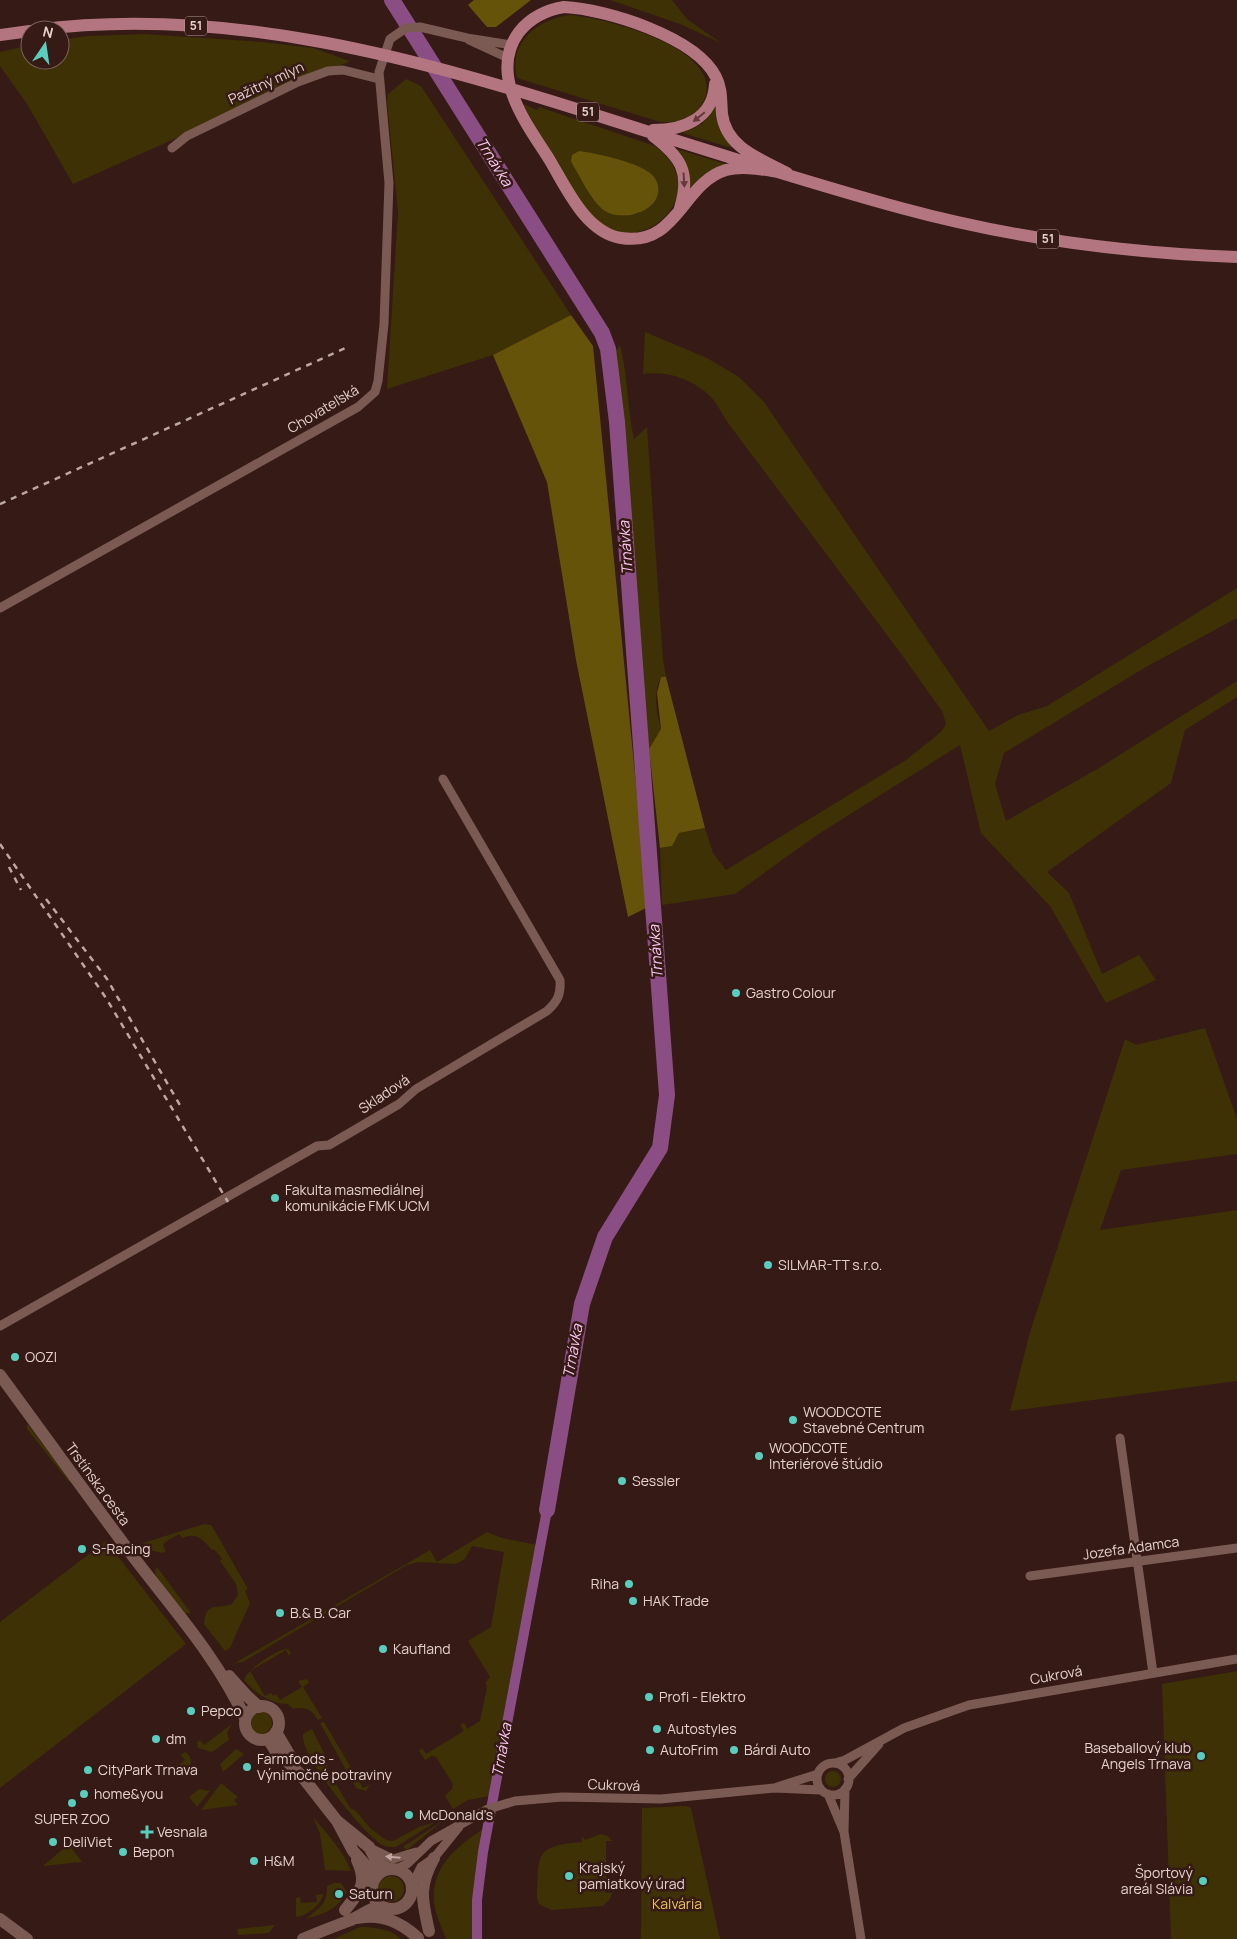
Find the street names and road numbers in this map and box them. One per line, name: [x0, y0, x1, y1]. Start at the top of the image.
road number: 51: [185, 16, 207, 36]
street label: Pažitný mlyn: [225, 57, 307, 108]
road number: 51: [577, 102, 599, 121]
road number: 51: [1037, 230, 1059, 248]
street label: Chovateľská: [284, 380, 362, 437]
street label: Skladová: [355, 1070, 413, 1118]
street label: Trstínska cesta: [62, 1438, 135, 1529]
street label: Jozefa Adamca: [1082, 1531, 1180, 1564]
street label: Cukrová: [1028, 1661, 1083, 1688]
street label: Cukrová: [587, 1774, 641, 1795]

